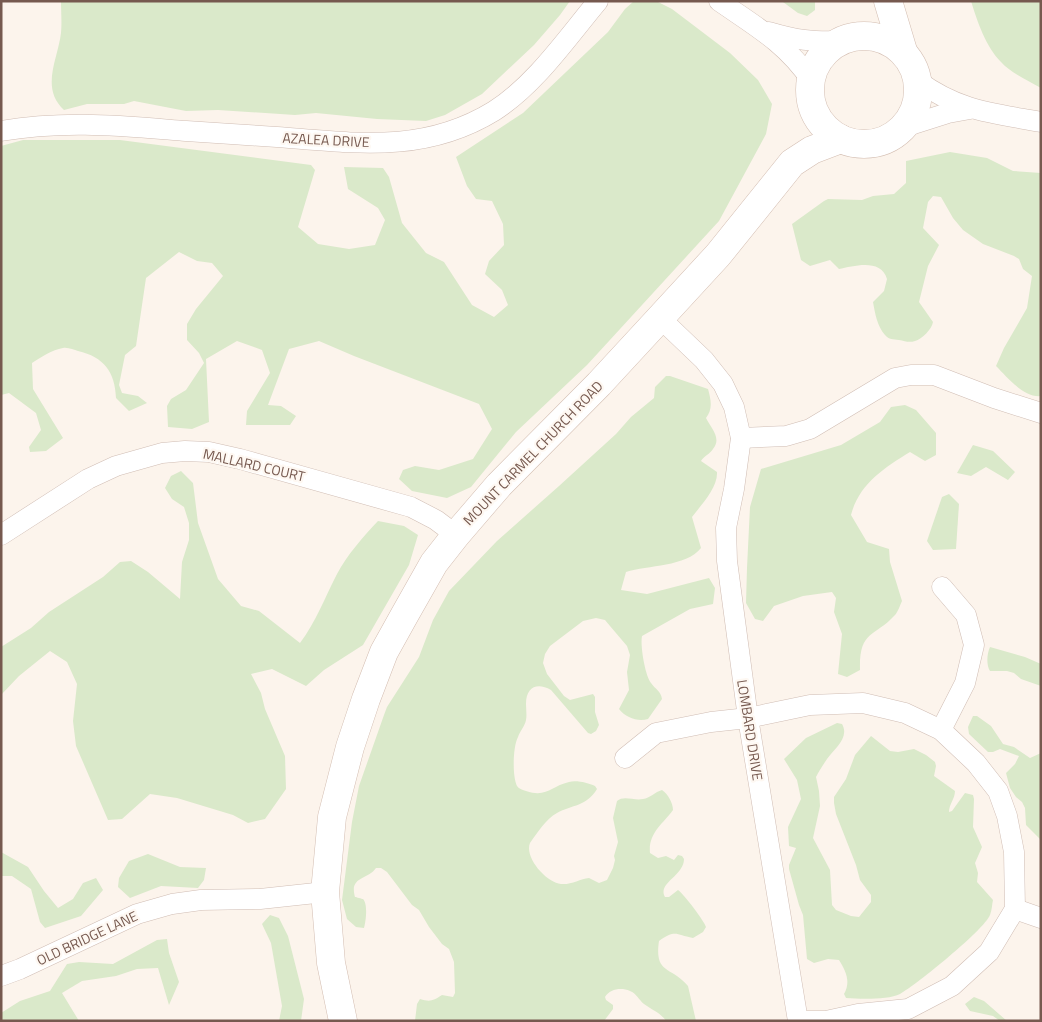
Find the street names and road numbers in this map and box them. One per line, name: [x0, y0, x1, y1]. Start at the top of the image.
street label: AZALEA DRIVE: [282, 127, 370, 152]
street label: MOUNT CARMEL CHURCH ROAD: [458, 376, 607, 530]
street label: MALLARD COURT: [201, 443, 308, 487]
street label: LOMBARD DRIVE: [732, 678, 769, 782]
street label: OLD BRIDGE LANE: [33, 905, 141, 970]

